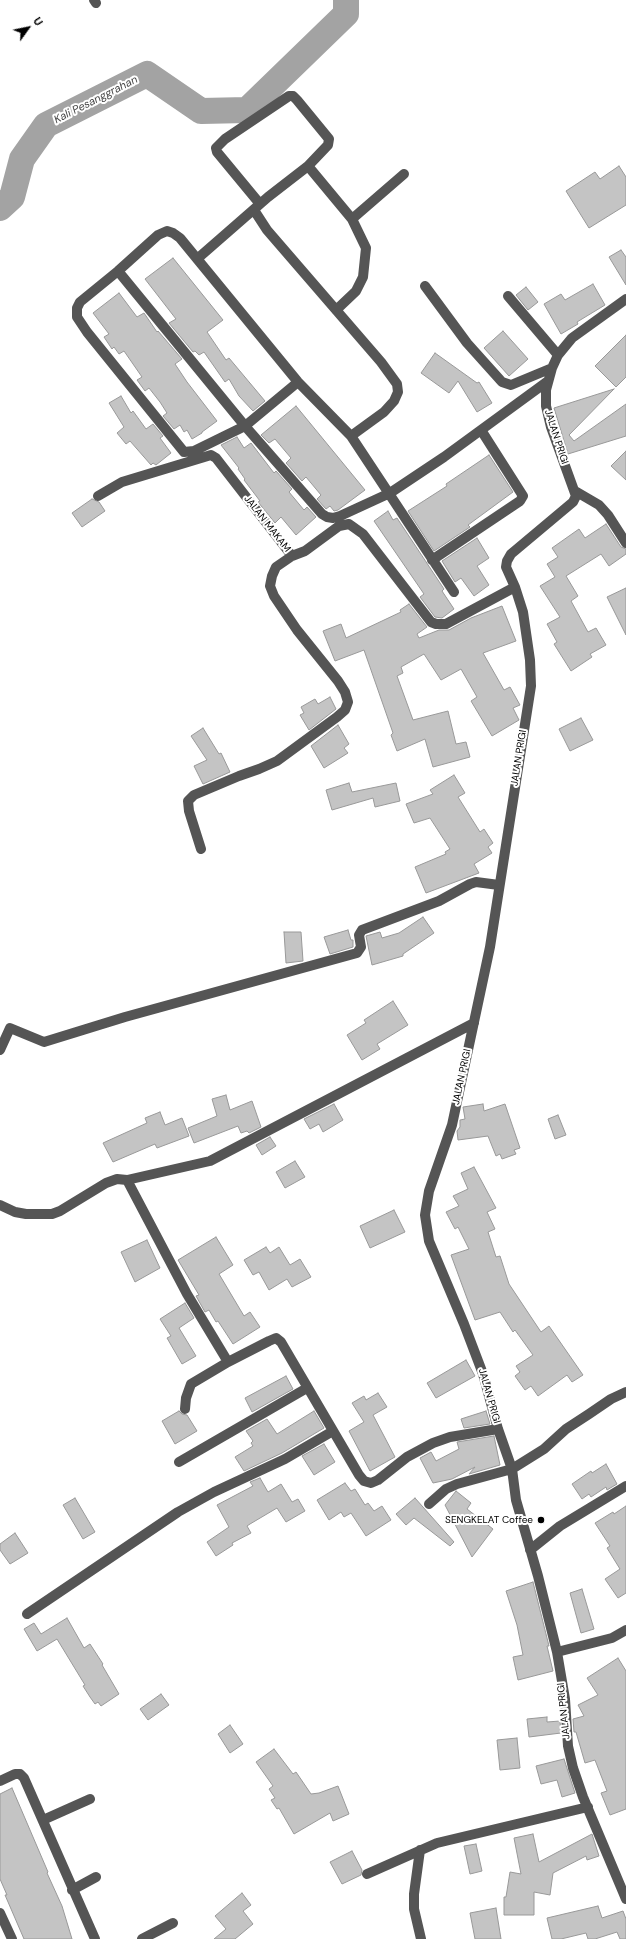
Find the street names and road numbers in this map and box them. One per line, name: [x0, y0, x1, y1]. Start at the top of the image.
street label: JALAN PRIGI: [542, 408, 570, 466]
street label: JALAN MAKAM: [241, 493, 293, 555]
street label: JALAN PRIGI: [509, 729, 529, 787]
street label: JALAN PRIGI: [450, 1048, 474, 1106]
street label: JALAN PRIGI: [475, 1367, 503, 1425]
street label: JALAN PRIGI: [555, 1682, 573, 1740]

